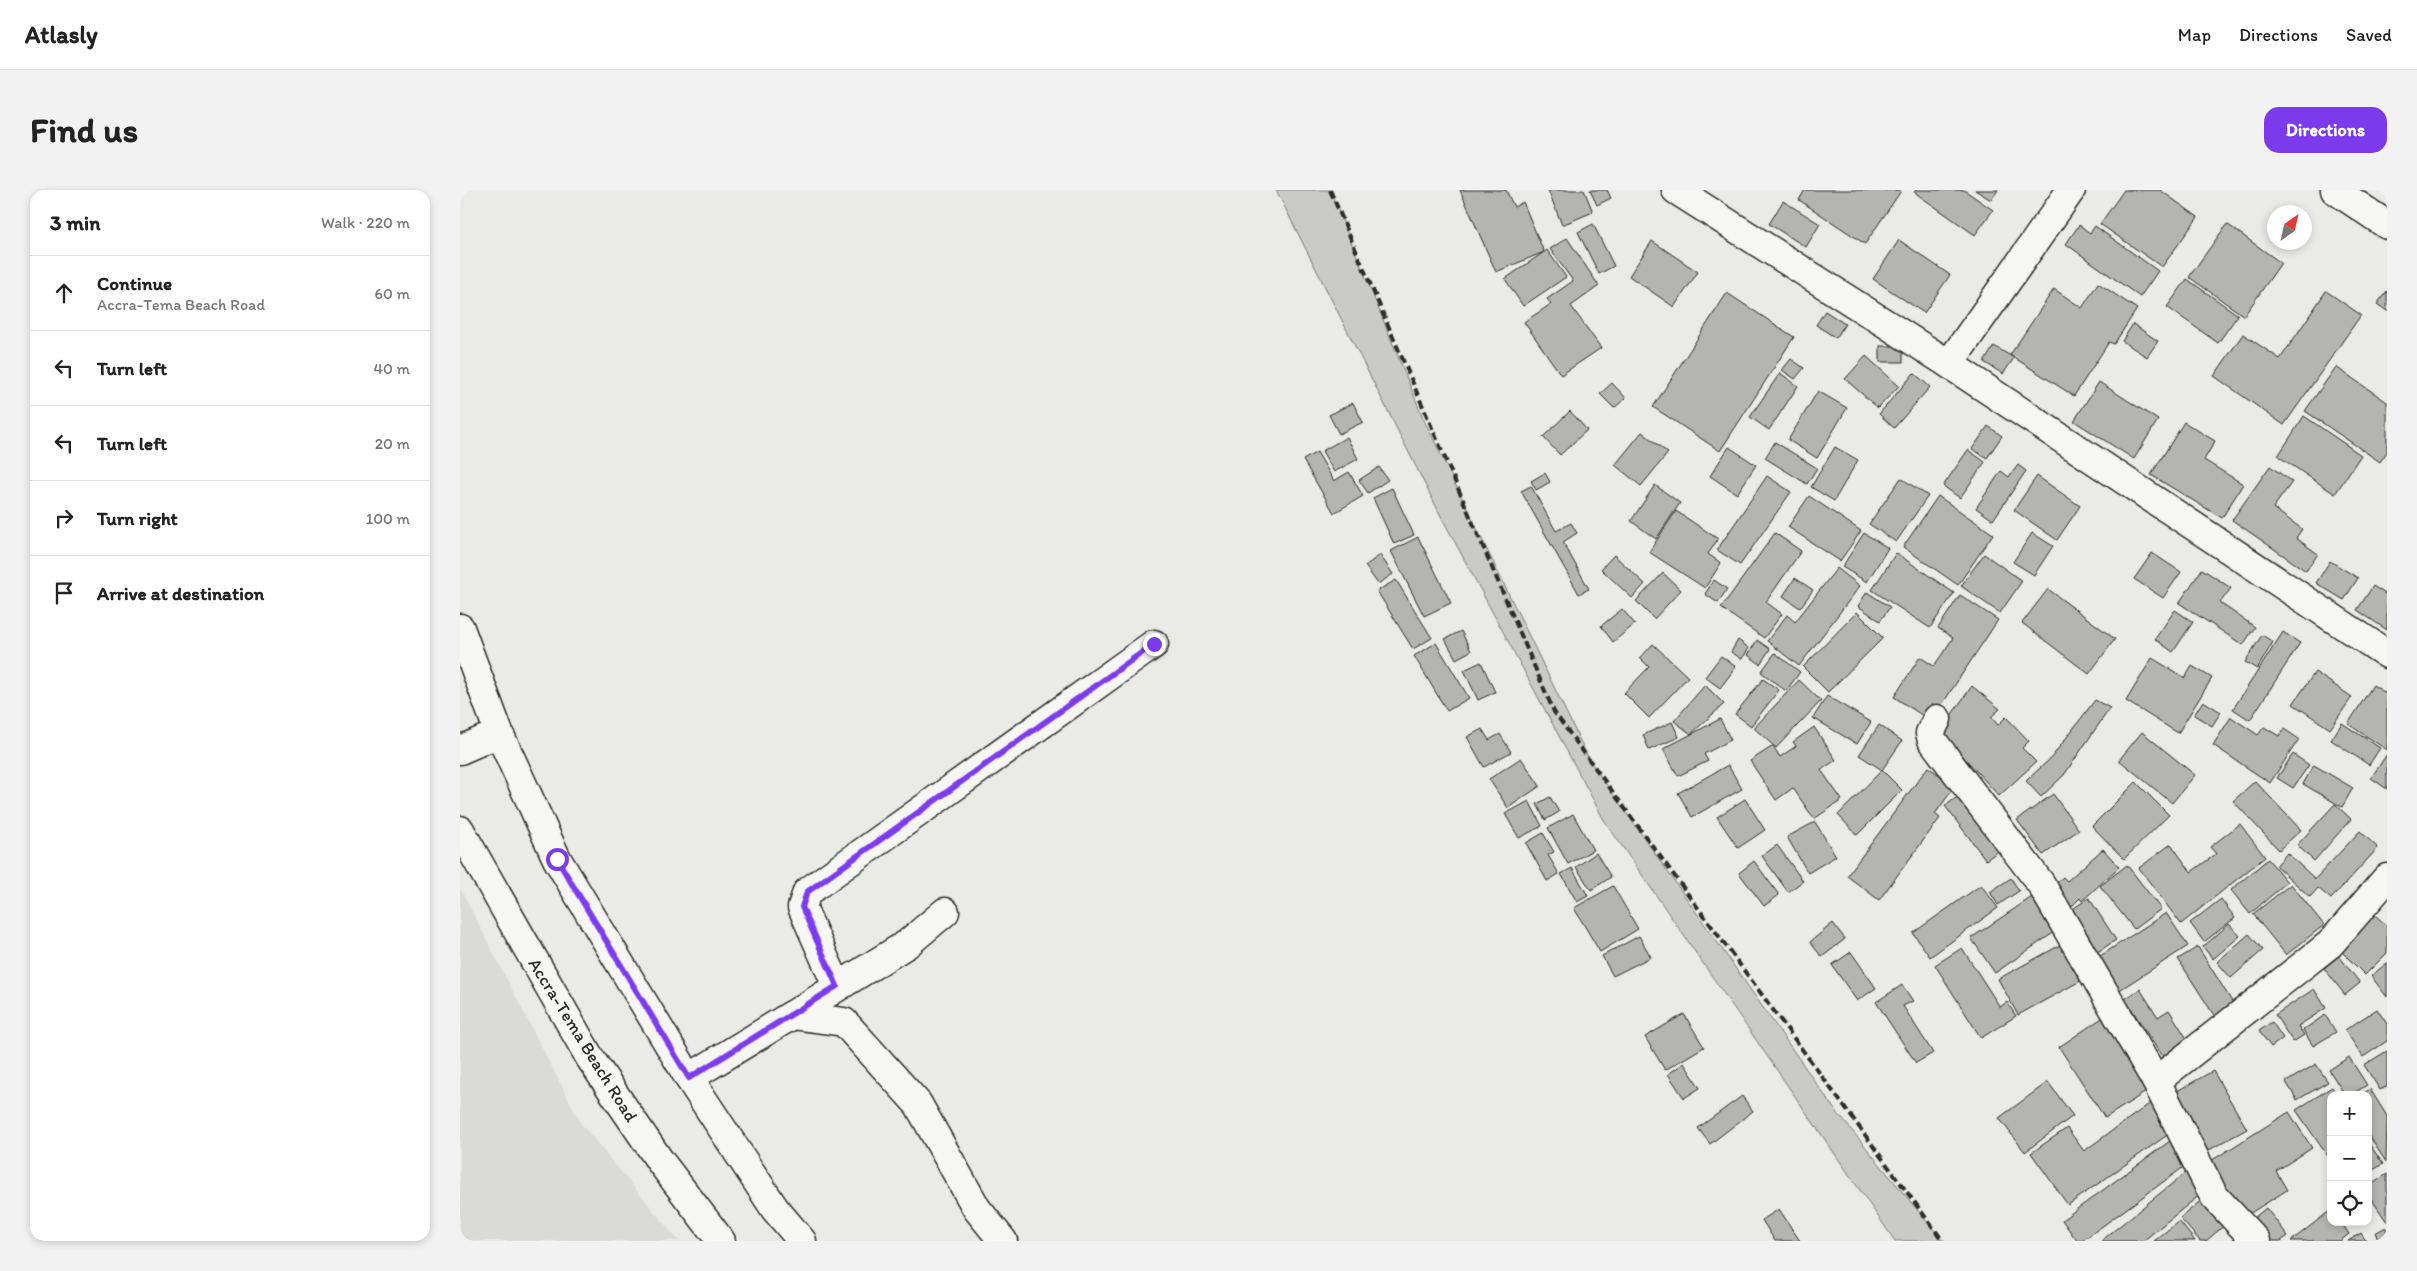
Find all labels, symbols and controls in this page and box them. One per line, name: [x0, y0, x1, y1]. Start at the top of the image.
text: Atlasly: [25, 20, 98, 49]
text: Map: [2178, 24, 2211, 46]
text: Directions: [2239, 24, 2318, 46]
text: Saved: [2346, 24, 2392, 46]
button: Directions: [2264, 107, 2387, 153]
text: Find us: [30, 109, 138, 151]
north arrow: [2267, 205, 2312, 250]
text: 3 min: [50, 210, 100, 235]
text: Walk · 220 m: [321, 213, 410, 232]
text: Continue: [97, 272, 172, 295]
icon: ahead: [50, 279, 78, 307]
text: 60 m: [375, 284, 410, 303]
text: Accra-Tema Beach Road: [97, 295, 265, 314]
icon: left: [50, 354, 78, 382]
text: Turn left: [97, 357, 167, 380]
text: 40 m: [373, 359, 410, 378]
icon: left: [50, 429, 78, 457]
text: Turn left: [97, 432, 167, 455]
text: 20 m: [375, 434, 410, 453]
icon: right: [50, 504, 78, 532]
text: Turn right: [97, 507, 178, 530]
text: 100 m: [366, 509, 410, 528]
icon: arrive: [50, 579, 78, 607]
text: Arrive at destination: [97, 582, 264, 605]
route end: [1143, 633, 1166, 656]
route start: [546, 848, 569, 871]
street label: Accra-Tema Beach Road: [524, 954, 643, 1126]
map controls: [2327, 1091, 2372, 1226]
button: +: [2327, 1091, 2372, 1136]
button: −: [2327, 1136, 2372, 1181]
button: locate: [2327, 1181, 2372, 1226]

